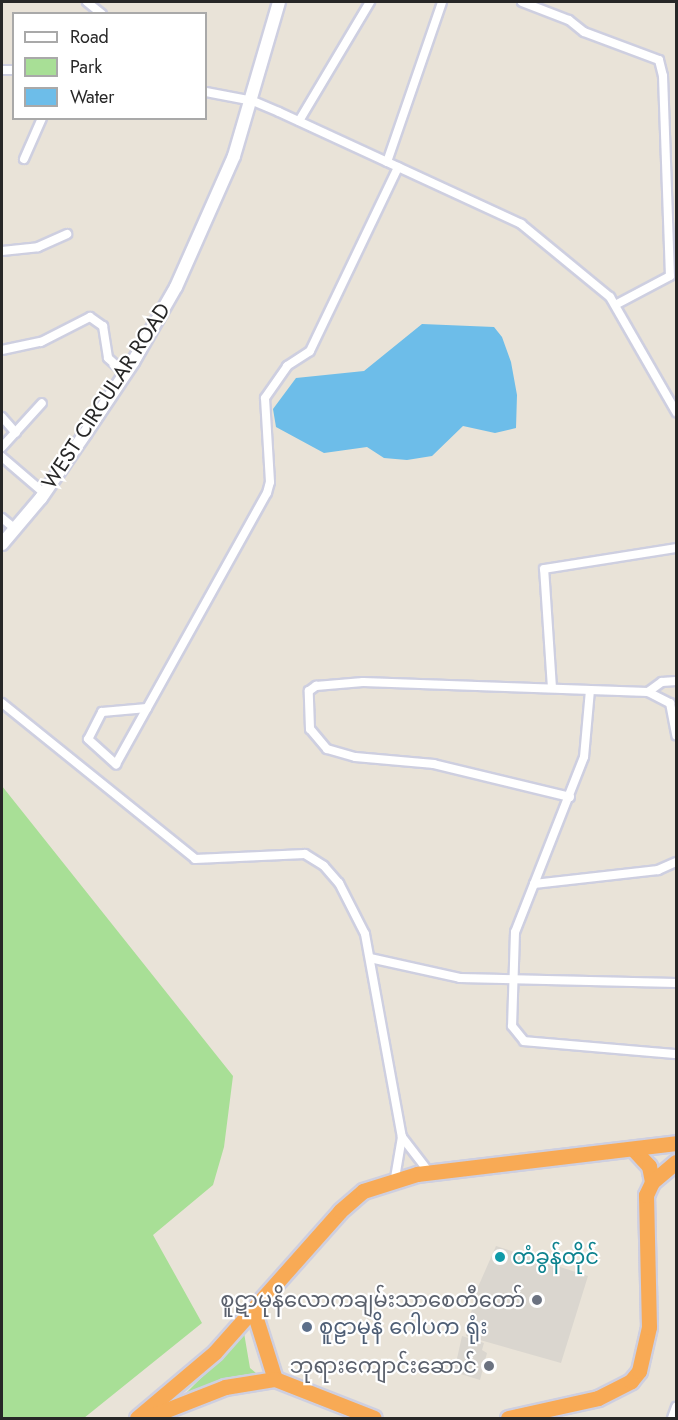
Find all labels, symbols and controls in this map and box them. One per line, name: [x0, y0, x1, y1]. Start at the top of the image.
legend: [12, 12, 207, 120]
text: Road: [70, 24, 109, 50]
text: Park: [70, 54, 102, 80]
text: Water: [70, 84, 114, 110]
street label: WEST CIRCULAR ROAD: [36, 298, 176, 494]
place label: တံခွန်တိုင်: [512, 1244, 599, 1270]
marker: တံခွန်တိုင်: [493, 1250, 507, 1264]
place label: စူဋာမုနိလောကချမ်းသာစေတီတော်: [220, 1287, 525, 1313]
marker: စူဋာမုနိလောကချမ်းသာစေတီတော်: [530, 1293, 544, 1307]
place label: စူဠာမုနိ ဂေါပက ရုံး: [319, 1314, 487, 1340]
marker: စူဠာမုနိ ဂေါပက ရုံး: [300, 1320, 314, 1334]
place label: ဘုရားကျောင်းဆောင်: [290, 1353, 477, 1379]
marker: ဘုရားကျောင်းဆောင်: [482, 1359, 496, 1373]

